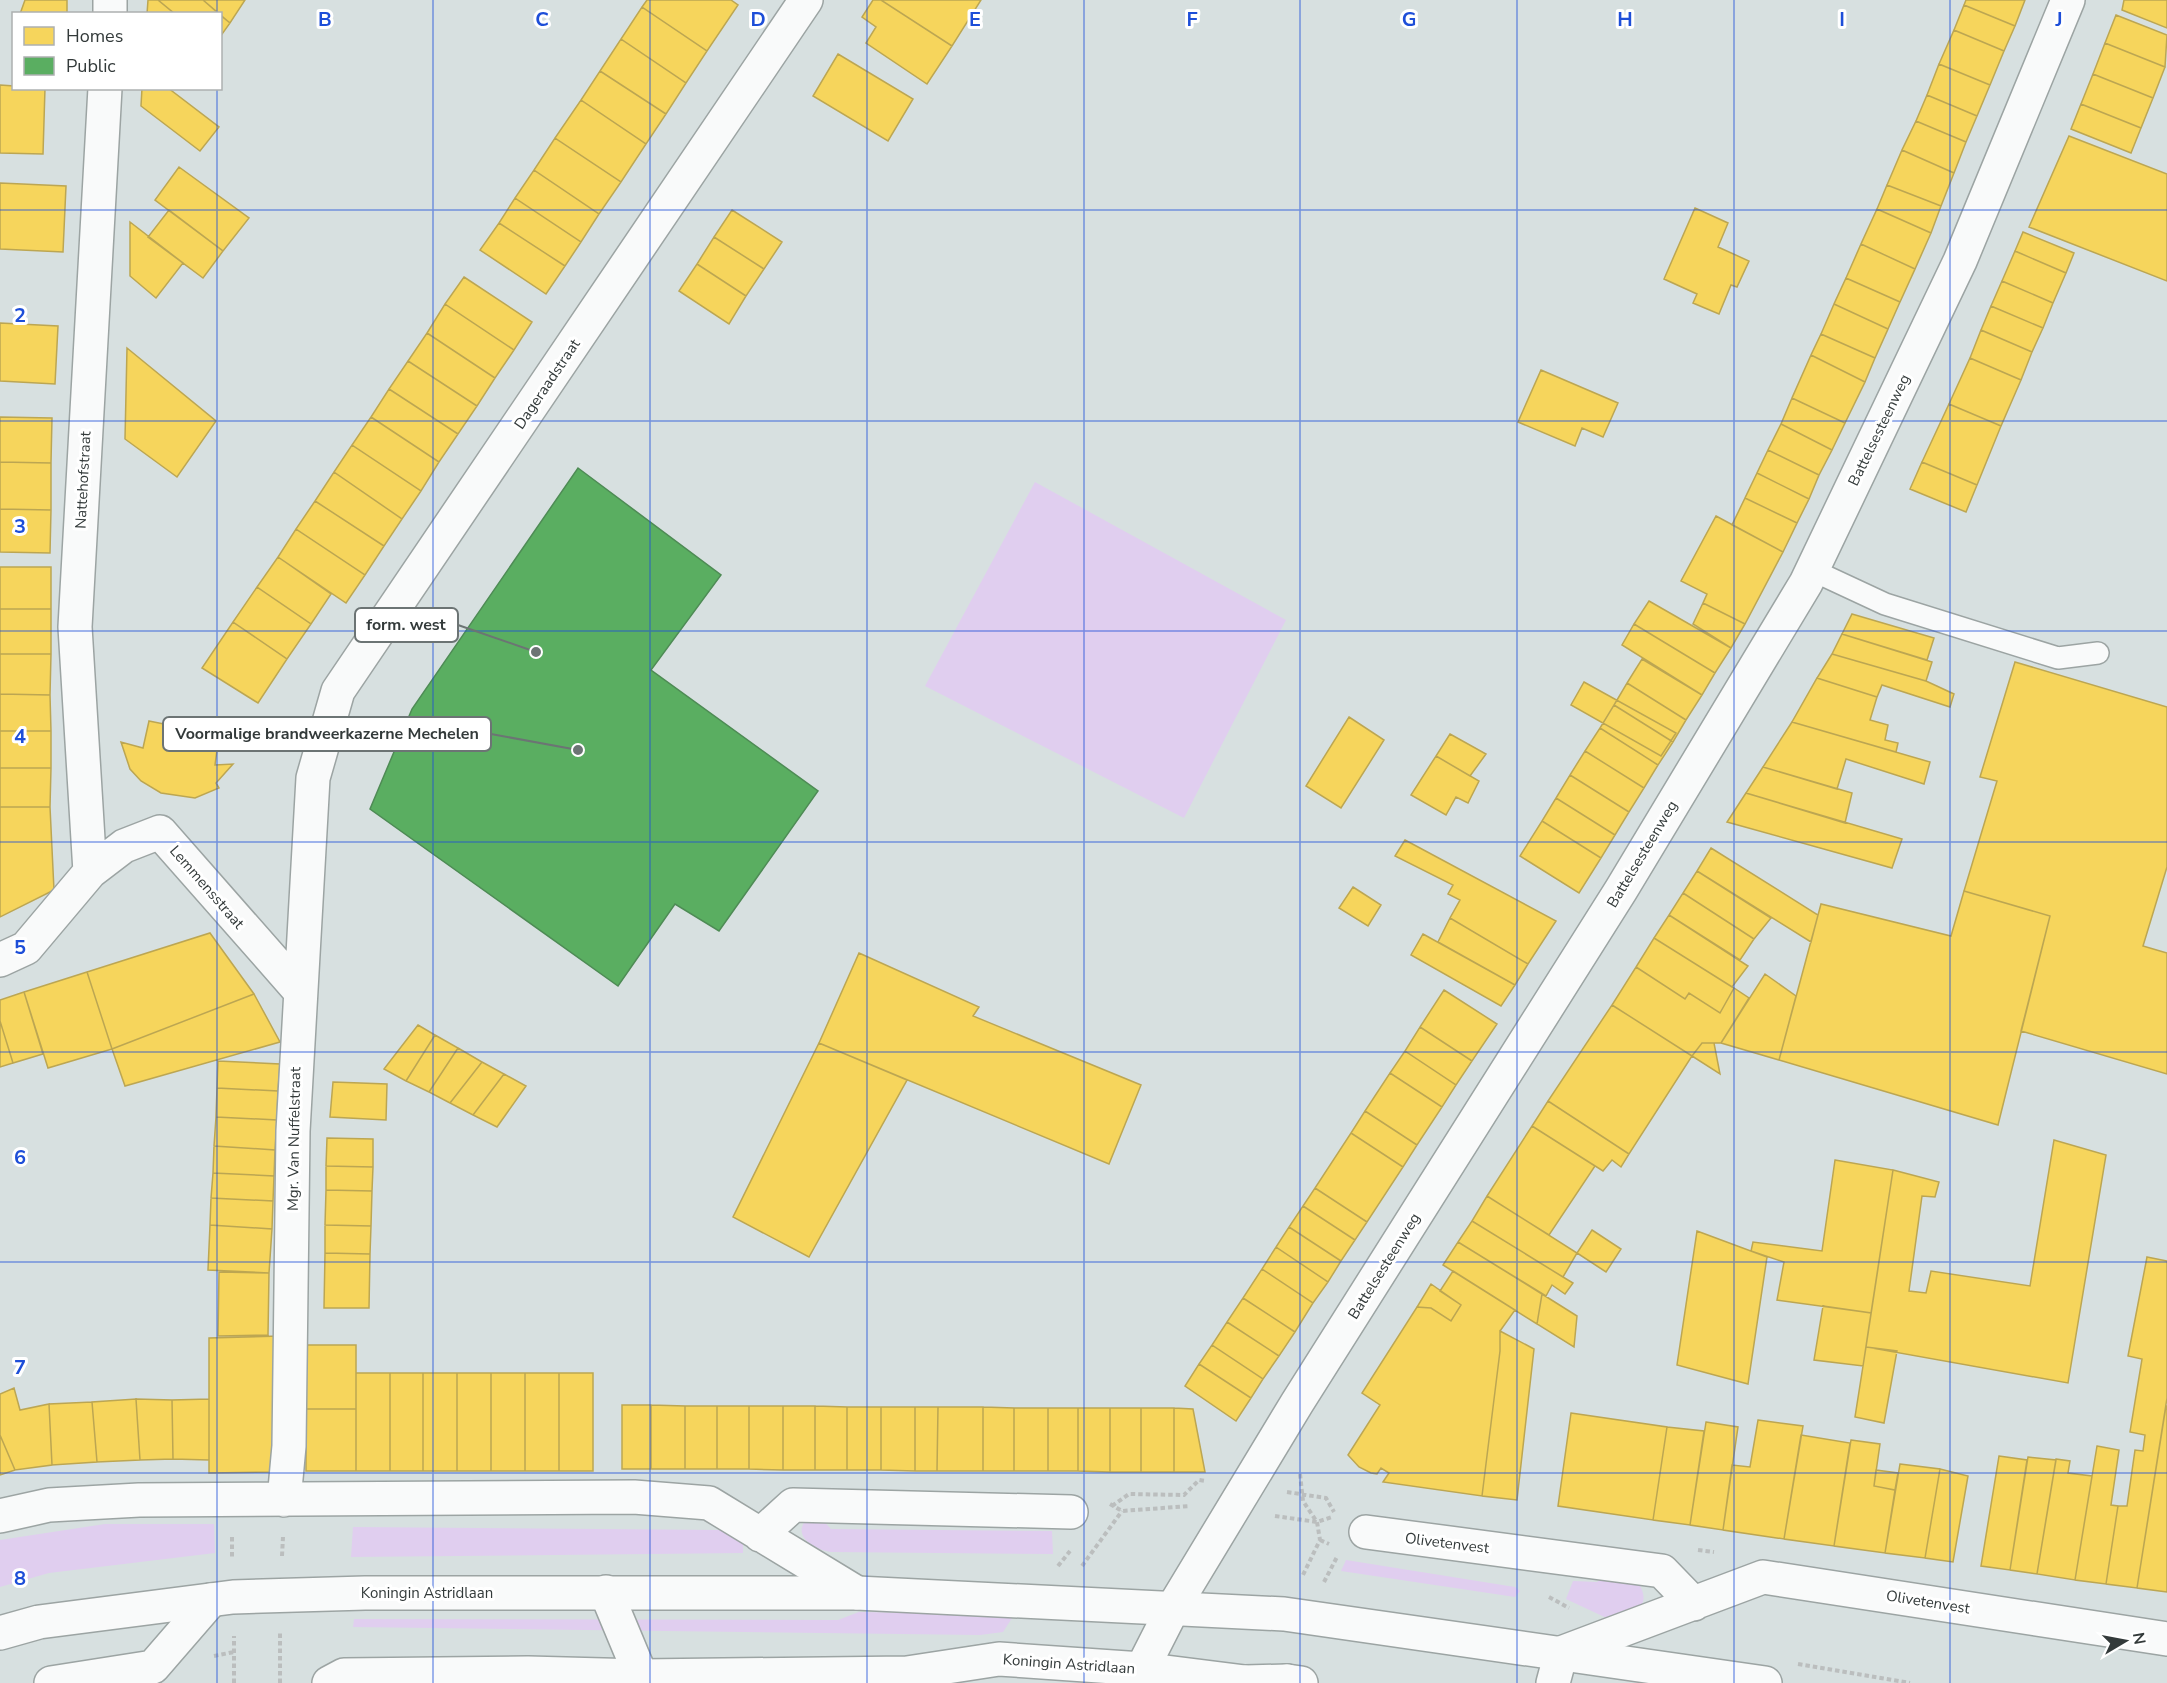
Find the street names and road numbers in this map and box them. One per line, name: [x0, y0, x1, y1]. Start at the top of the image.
street label: Dageraadstraat: [509, 334, 585, 433]
street label: Battelsesteenweg: [1843, 371, 1915, 489]
street label: Nattehofstraat: [70, 430, 96, 529]
street label: Battelsesteenweg: [1602, 797, 1682, 911]
street label: Lemmensstraat: [165, 841, 249, 933]
street label: Mgr. Van Nuffelstraat: [283, 1066, 305, 1211]
street label: Battelsesteenweg: [1343, 1209, 1425, 1323]
street label: Olivetenvest: [1404, 1528, 1491, 1558]
street label: Koningin Astridlaan: [361, 1583, 493, 1603]
street label: Olivetenvest: [1885, 1586, 1972, 1619]
street label: Koningin Astridlaan: [1002, 1649, 1136, 1679]

